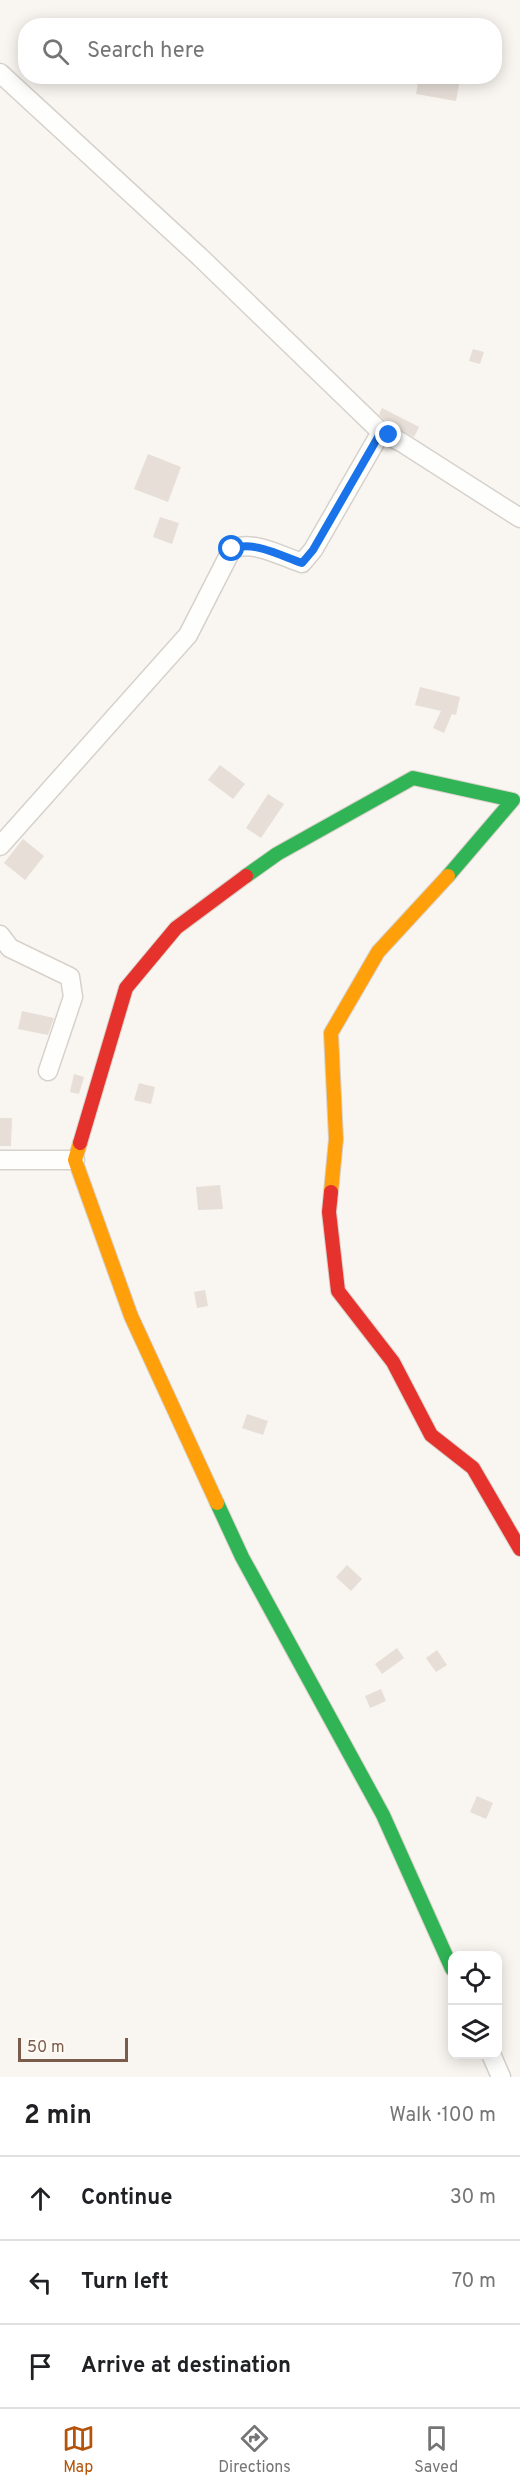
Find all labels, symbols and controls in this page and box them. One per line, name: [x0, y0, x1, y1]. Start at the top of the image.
search box: [18, 18, 502, 84]
icon: search: [39, 35, 72, 68]
text: Search here: [87, 38, 205, 65]
route end: [375, 421, 401, 447]
route start: [218, 535, 244, 561]
map controls: [448, 1951, 502, 2059]
button: locate: [448, 1951, 502, 2005]
button: layers: [448, 2005, 502, 2059]
scale bar: [18, 2035, 128, 2062]
text: 50 m: [27, 2038, 65, 2058]
text: 2 min: [24, 2100, 92, 2133]
text: Walk · 100 m: [389, 2103, 496, 2129]
icon: ahead: [24, 2182, 57, 2215]
text: Continue: [81, 2185, 172, 2212]
text: 30 m: [450, 2185, 496, 2211]
icon: left: [24, 2266, 57, 2299]
text: Turn left: [81, 2269, 169, 2296]
text: 70 m: [452, 2269, 496, 2295]
icon: arrive: [24, 2350, 57, 2383]
text: Arrive at destination: [81, 2353, 291, 2380]
tab: Map: [62, 2422, 95, 2478]
tab: Directions: [218, 2422, 291, 2478]
tab: Saved: [414, 2422, 458, 2478]

